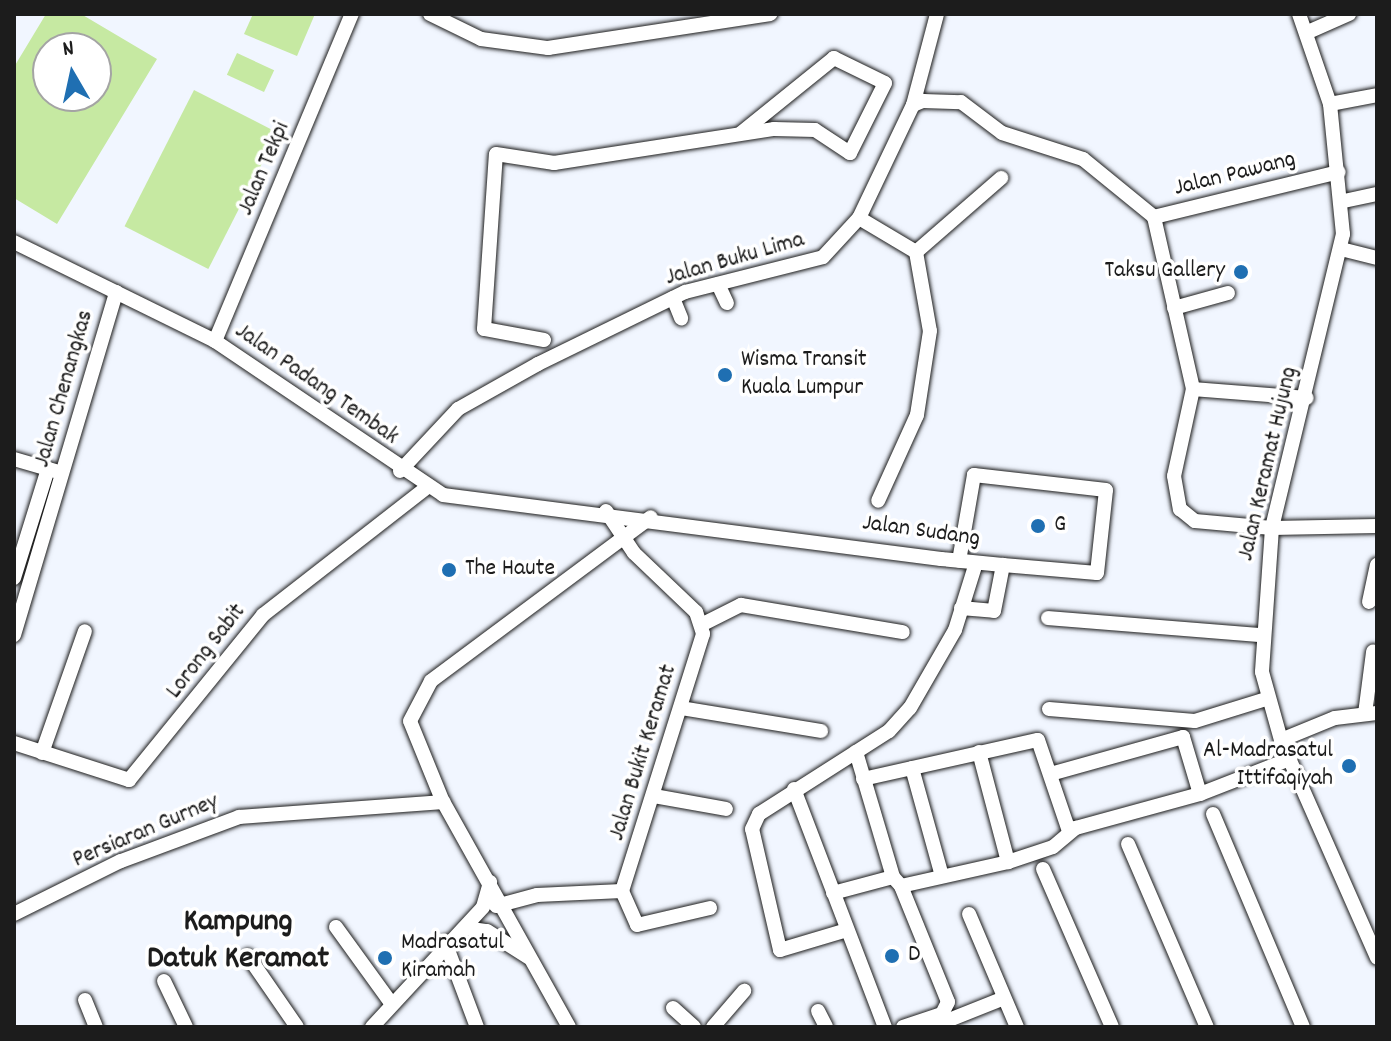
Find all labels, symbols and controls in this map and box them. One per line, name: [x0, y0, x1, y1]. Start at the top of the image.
north arrow: [32, 32, 112, 112]
text: N: [61, 34, 76, 66]
street label: Jalan Tekpi: [232, 118, 298, 220]
street label: Jalan Pawang: [1171, 146, 1299, 204]
street label: Jalan Buku Lima: [662, 226, 808, 294]
place label: Taksu Gallery: [1104, 258, 1225, 286]
marker: Taksu Gallery: [1232, 263, 1250, 281]
street label: Jalan Chenangkas: [29, 307, 101, 471]
street label: Jalan Padang Tembak: [229, 318, 403, 452]
place label: Wisma Transit Kuala Lumpur: [741, 347, 867, 403]
street label: Jalan Keramat Hujung: [1233, 364, 1305, 564]
marker: Wisma Transit Kuala Lumpur: [716, 366, 734, 384]
street label: Jalan Sudang: [860, 509, 982, 555]
place label: G: [1054, 512, 1066, 540]
marker: G: [1029, 517, 1047, 535]
place label: The Haute: [465, 556, 555, 584]
marker: The Haute: [440, 561, 458, 579]
street label: Lorong Sabit: [161, 599, 253, 705]
street label: Jalan Bukit Keramat: [604, 662, 684, 844]
place label: Al-Madrasatul Ittifaqiyah: [1203, 738, 1333, 794]
marker: Al-Madrasatul Ittifaqiyah: [1340, 757, 1358, 775]
street label: Persiaran Gurney: [69, 788, 223, 876]
district label: Kampung Datuk Keramat: [147, 905, 329, 980]
place label: Madrasatul Kiramah: [401, 930, 504, 986]
place label: D: [908, 942, 920, 970]
marker: D: [883, 947, 901, 965]
marker: Madrasatul Kiramah: [376, 949, 394, 967]

